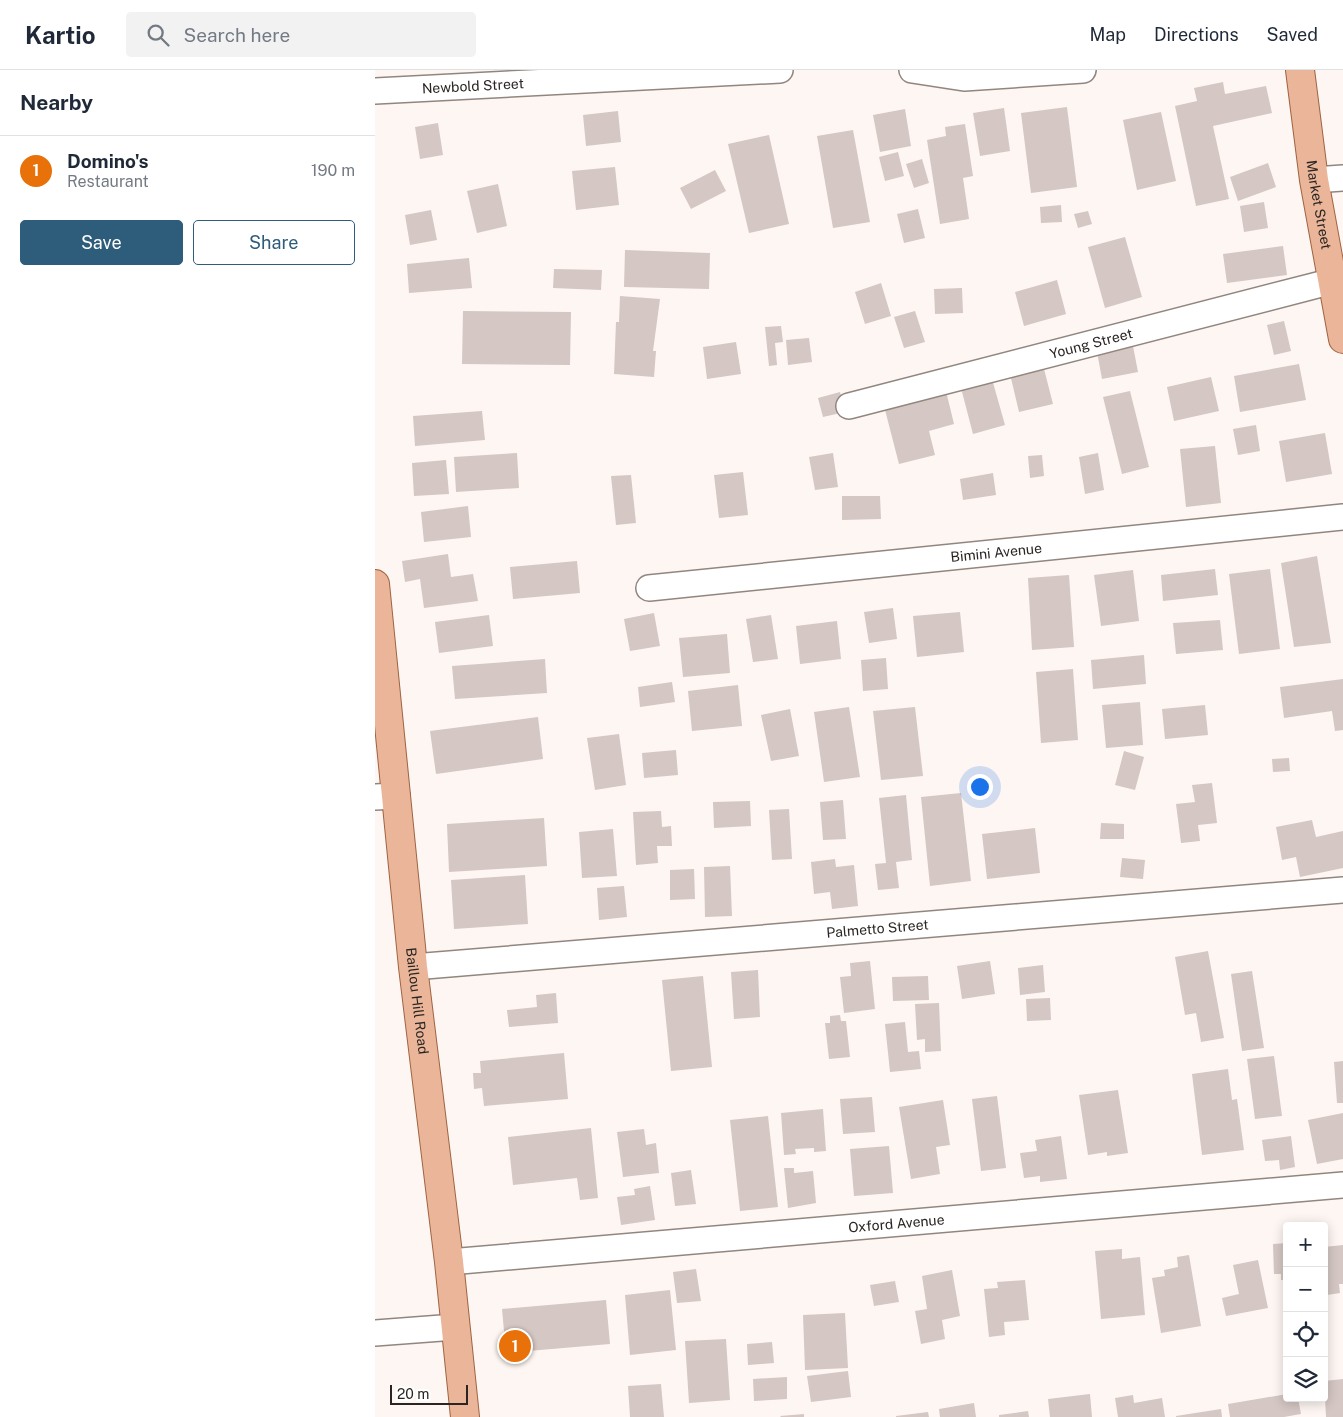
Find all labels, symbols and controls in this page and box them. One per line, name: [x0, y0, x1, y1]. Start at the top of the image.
search box: [126, 12, 476, 57]
text: Kartio: [25, 21, 96, 49]
icon: search: [144, 21, 172, 49]
text: Search here: [184, 24, 290, 46]
text: Map: [1089, 24, 1126, 45]
text: Directions: [1154, 24, 1239, 45]
text: Saved: [1267, 24, 1318, 45]
street label: Newbold Street: [421, 75, 524, 97]
text: Nearby: [20, 90, 93, 115]
text: Domino's: [67, 150, 149, 172]
street label: Market Street: [1304, 159, 1334, 251]
text: 1: [33, 161, 39, 180]
text: 190 m: [311, 161, 355, 180]
text: Restaurant: [67, 172, 149, 191]
button: Save: [20, 220, 183, 265]
button: Share: [193, 220, 355, 265]
street label: Young Street: [1048, 325, 1134, 362]
street label: Bimini Avenue: [950, 540, 1043, 565]
your location: [967, 774, 993, 800]
street label: Palmetto Street: [826, 916, 929, 941]
street label: Baillou Hill Road: [403, 947, 432, 1055]
street label: Oxford Avenue: [848, 1211, 945, 1236]
map controls: [1283, 1222, 1328, 1402]
button: +: [1283, 1222, 1328, 1267]
button: −: [1283, 1267, 1328, 1312]
button: locate: [1283, 1312, 1328, 1357]
pin: 1: [499, 1327, 531, 1365]
button: layers: [1283, 1357, 1328, 1402]
scale bar: [390, 1382, 467, 1405]
text: 20 m: [397, 1386, 429, 1402]

